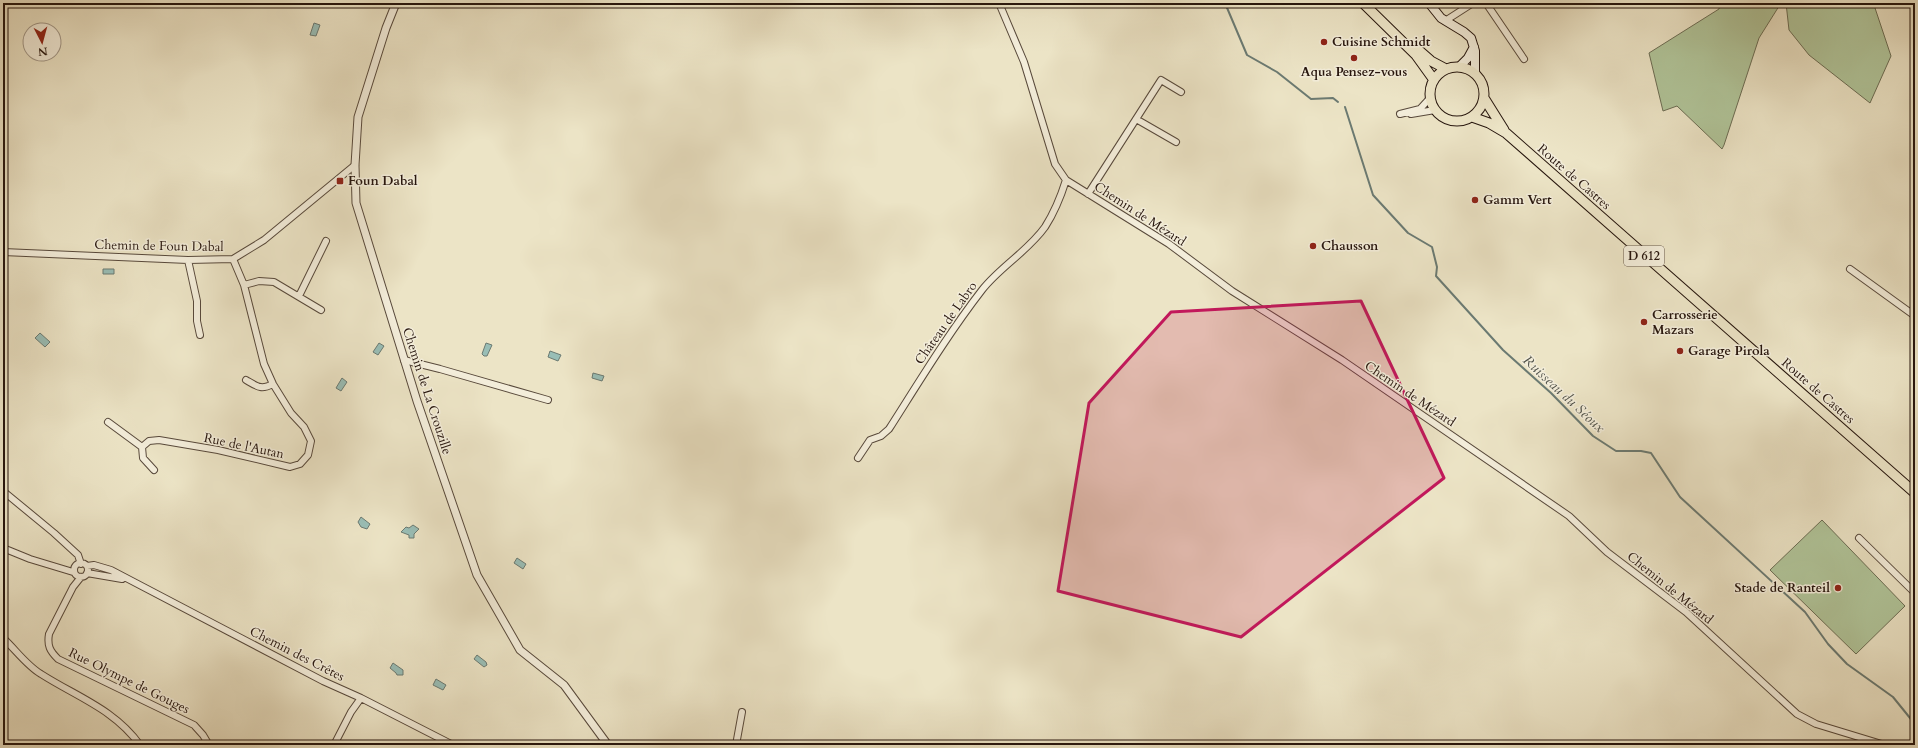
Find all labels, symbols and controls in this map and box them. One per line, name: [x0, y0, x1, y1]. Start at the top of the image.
north arrow: [22, 22, 62, 62]
place label: Cuisine Schmidt: [1332, 33, 1431, 51]
marker: Cuisine Schmidt: [1319, 37, 1329, 47]
text: N: [37, 43, 49, 59]
marker: Aqua Pensez-vous: [1349, 53, 1359, 63]
place label: Aqua Pensez-vous: [1301, 63, 1407, 81]
street label: Route de Castres: [1533, 140, 1615, 214]
place label: Foun Dabal: [348, 172, 418, 190]
marker: Foun Dabal: [335, 176, 345, 186]
street label: Chemin de Mézard: [1091, 178, 1189, 250]
place label: Gamm Vert: [1483, 191, 1552, 209]
marker: Gamm Vert: [1470, 195, 1480, 205]
street label: Chemin de Foun Dabal: [94, 236, 225, 256]
place label: Chausson: [1321, 237, 1379, 255]
marker: Chausson: [1308, 241, 1318, 251]
road number: D 612: [1624, 246, 1664, 266]
street label: Château de Labro: [911, 278, 981, 368]
place label: Carrosserie Mazars: [1652, 306, 1718, 339]
marker: Carrosserie Mazars: [1639, 317, 1649, 327]
street label: Chemin de La Crouzille: [398, 325, 456, 457]
place label: Garage Pirola: [1688, 342, 1770, 360]
marker: Garage Pirola: [1675, 346, 1685, 356]
water label: Ruisseau du Séoux: [1519, 351, 1610, 437]
street label: Route de Castres: [1777, 354, 1859, 428]
street label: Chemin de Mézard: [1361, 357, 1459, 431]
street label: Rue de l'Autan: [202, 429, 286, 463]
street label: Chemin de Mézard: [1623, 548, 1717, 628]
place label: Stade de Ranteil: [1735, 579, 1830, 597]
marker: Stade de Ranteil: [1833, 583, 1843, 593]
street label: Chemin des Crêtes: [247, 622, 347, 686]
street label: Rue Olympe de Gouges: [65, 644, 193, 718]

